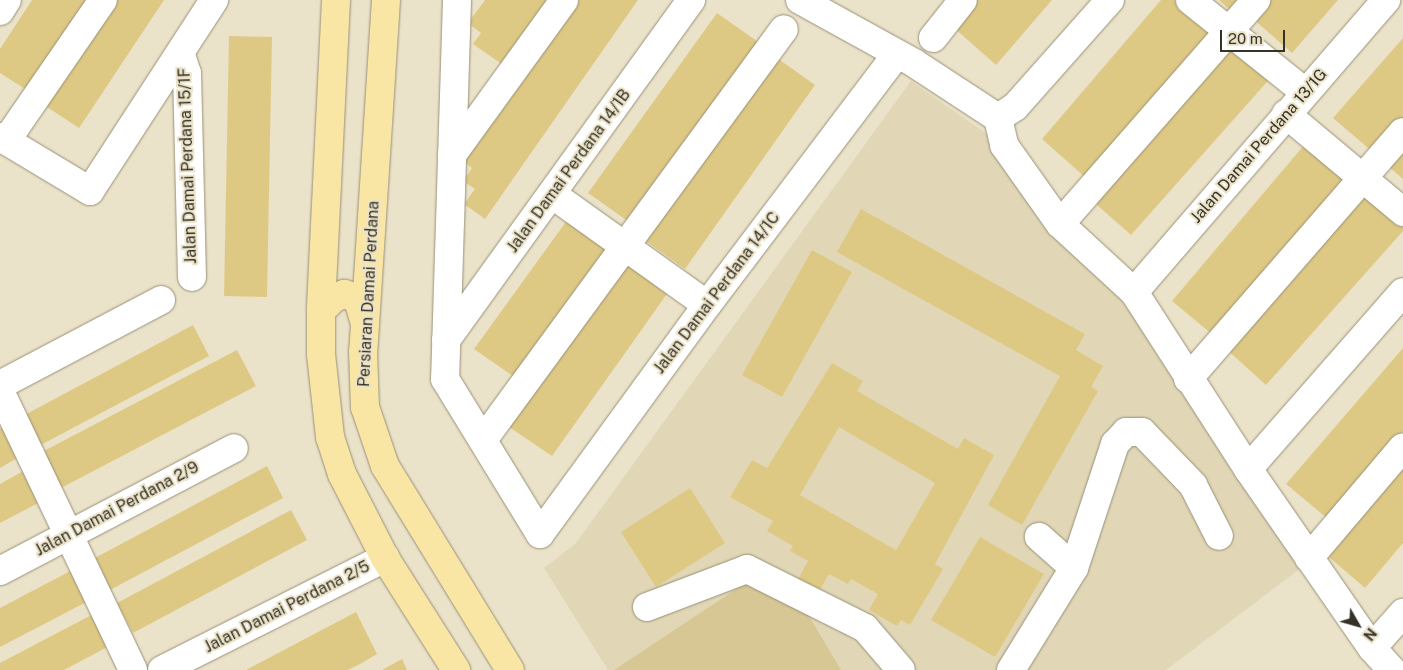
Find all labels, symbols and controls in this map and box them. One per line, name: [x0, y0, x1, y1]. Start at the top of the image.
scale bar: [1223, 20, 1288, 52]
text: 20 m: [1228, 30, 1263, 47]
street label: Jalan Damai Perdana 13/1G: [1187, 65, 1331, 227]
street label: Jalan Damai Perdana 15/1F: [175, 68, 201, 264]
street label: Jalan Damai Perdana 14/1B: [503, 86, 635, 256]
street label: Persiaran Damai Perdana: [355, 200, 383, 388]
street label: Jalan Damai Perdana 14/1C: [650, 208, 784, 378]
street label: Jalan Damai Perdana 2/9: [32, 458, 202, 560]
street label: Jalan Damai Perdana 2/5: [201, 557, 373, 657]
north arrow: [1333, 600, 1383, 650]
text: N: [1360, 625, 1380, 643]

